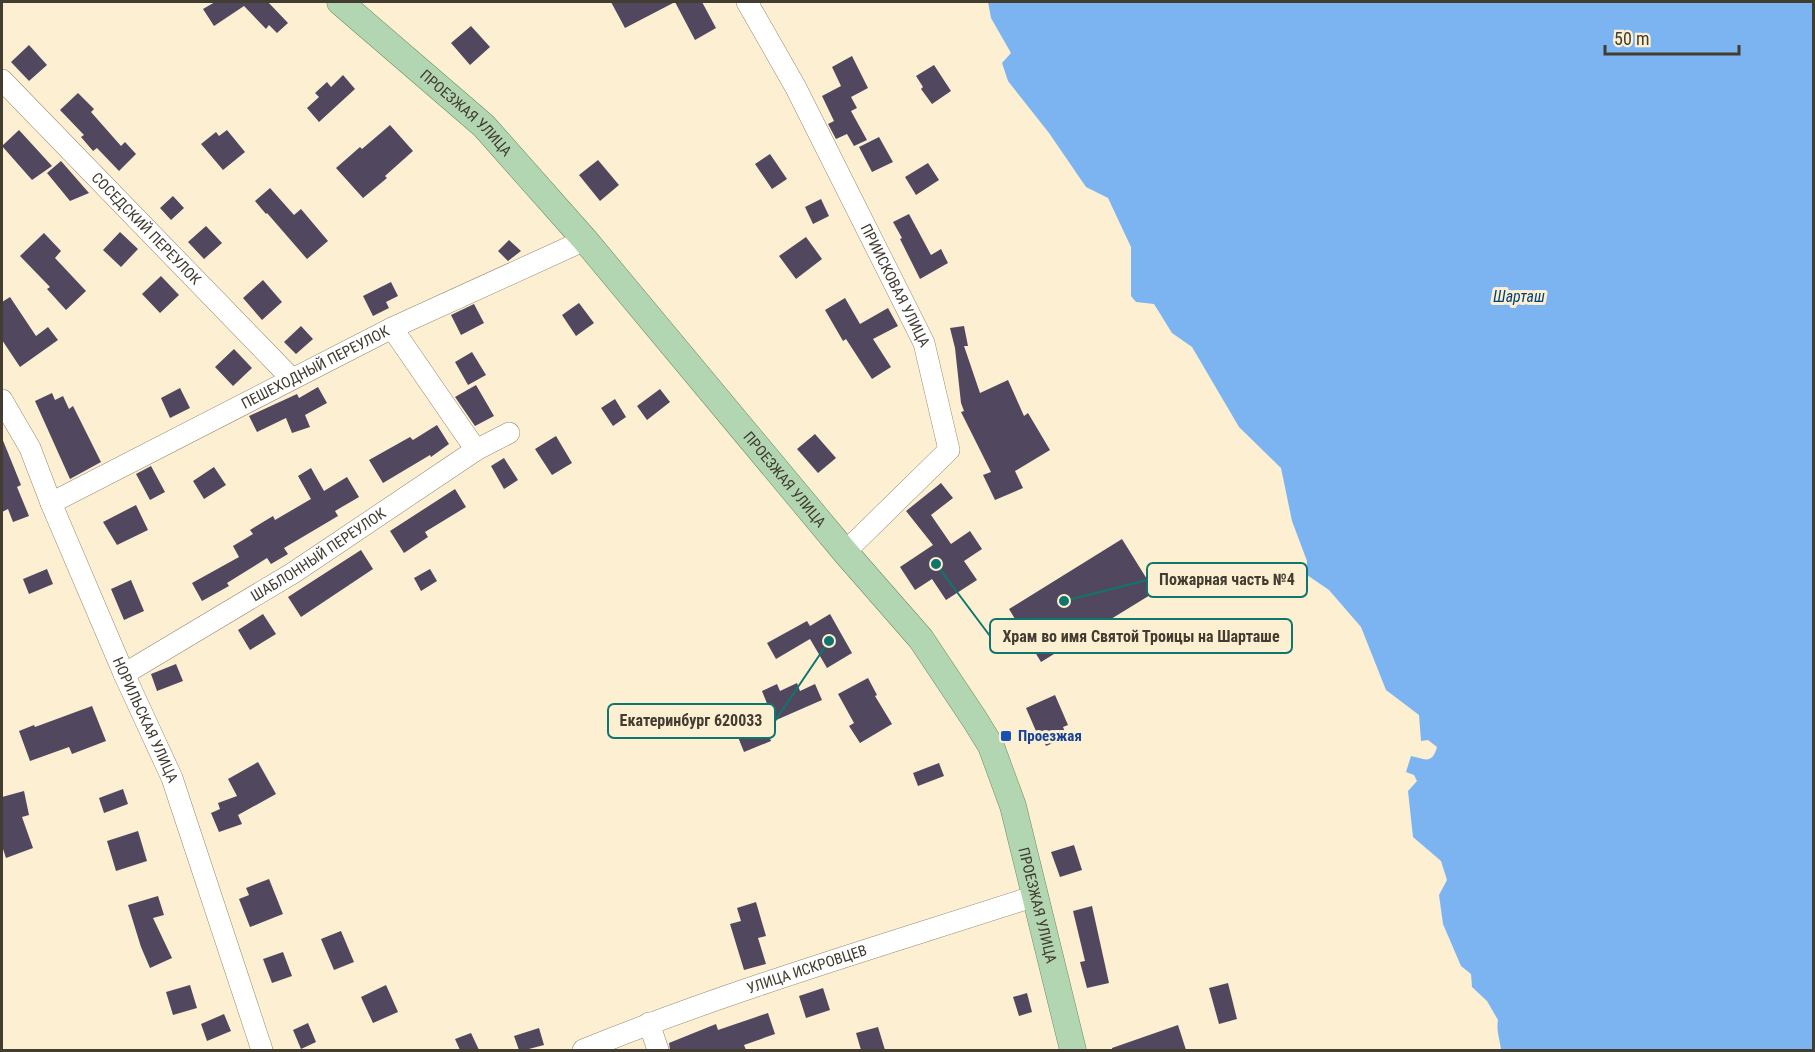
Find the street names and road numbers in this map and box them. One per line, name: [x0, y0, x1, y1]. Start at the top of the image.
street label: ПРОЕЗЖАЯ УЛИЦА: [416, 66, 516, 160]
street label: СОСЕДСКИЙ ПЕРЕУЛОК: [88, 169, 205, 289]
street label: ПРИИСКОВАЯ УЛИЦА: [857, 221, 934, 350]
street label: ПЕШЕХОДНЫЙ ПЕРЕУЛОК: [238, 322, 393, 413]
street label: ПРОЕЗЖАЯ УЛИЦА: [740, 428, 830, 531]
street label: ШАБЛОННЫЙ ПЕРЕУЛОК: [248, 504, 390, 605]
street label: НОРИЛЬСКАЯ УЛИЦА: [109, 655, 182, 786]
street label: ПРОЕЗЖАЯ УЛИЦА: [1014, 845, 1060, 966]
street label: УЛИЦА ИСКРОВЦЕВ: [744, 941, 869, 998]

